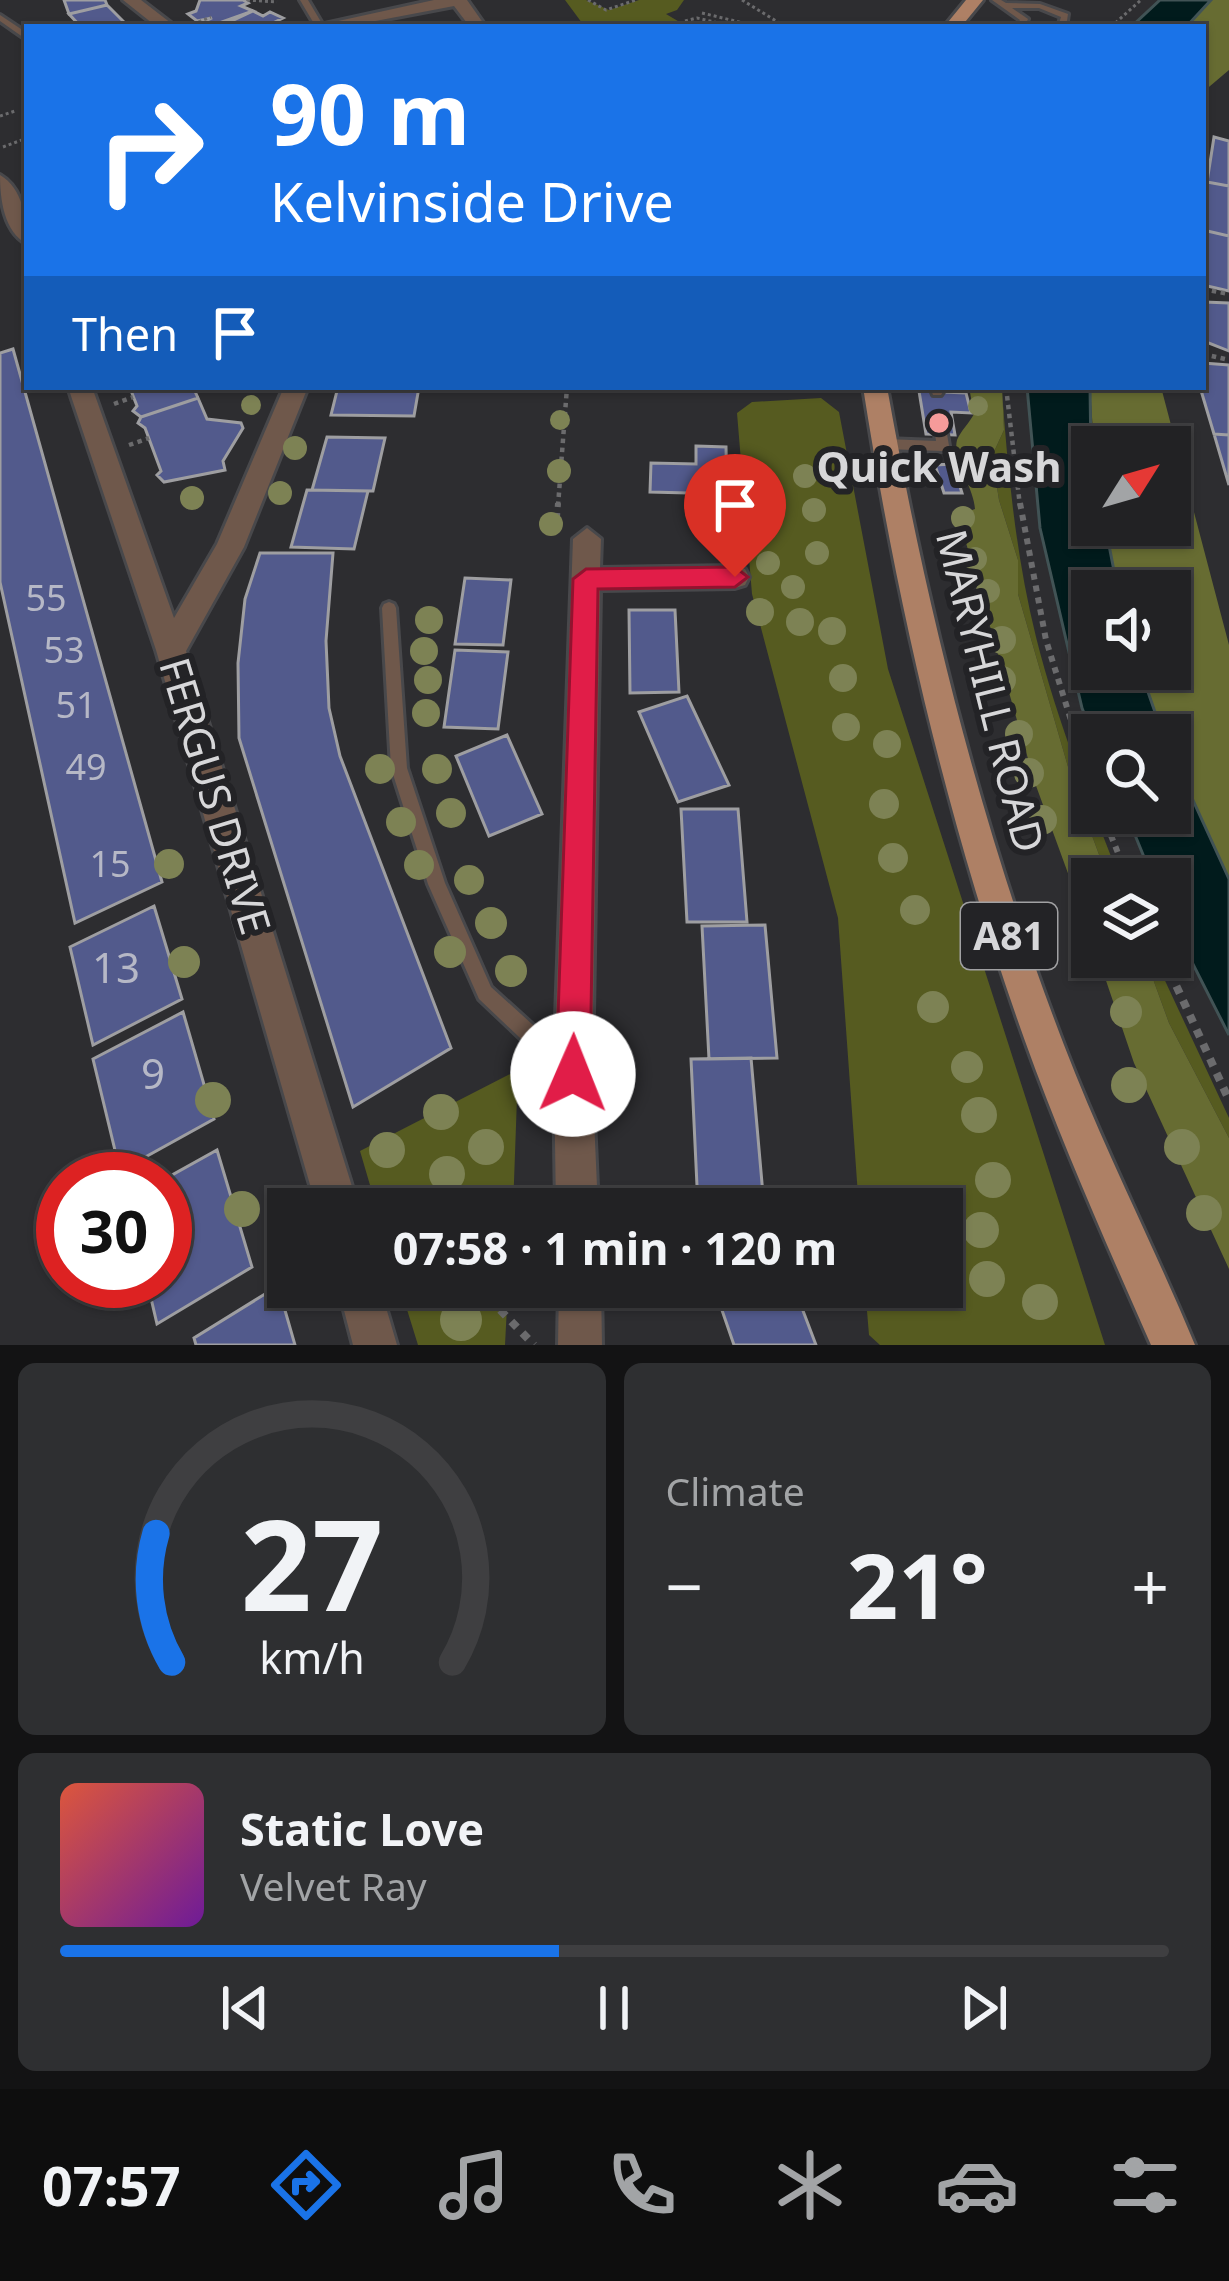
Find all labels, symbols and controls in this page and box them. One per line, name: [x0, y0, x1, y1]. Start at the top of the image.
text: 90 m: [270, 55, 470, 170]
icon: right: [72, 72, 228, 228]
text: Kelvinside Drive: [270, 164, 674, 238]
icon: arrive: [202, 300, 268, 366]
text: Then: [72, 303, 178, 364]
marker: Quick Wash: [926, 410, 952, 436]
north arrow: [1071, 426, 1191, 546]
map controls: [1071, 426, 1191, 978]
place label: Quick Wash: [816, 437, 1062, 494]
pin: [684, 454, 786, 577]
icon: arrive: [702, 472, 768, 538]
street label: MARYHILL ROAD: [924, 523, 1059, 858]
button: sound: [1071, 570, 1191, 690]
house number: 55: [25, 573, 67, 622]
house number: 53: [43, 625, 85, 674]
street label: FERGUS DRIVE: [147, 650, 286, 941]
house number: 51: [55, 680, 97, 729]
button: search: [1071, 714, 1191, 834]
house number: 49: [65, 742, 107, 791]
house number: 15: [89, 839, 131, 888]
button: layers: [1071, 858, 1191, 978]
road number: A81: [961, 903, 1057, 969]
house number: 13: [92, 938, 140, 995]
position arrow: [510, 1011, 636, 1137]
house number: 9: [141, 1044, 165, 1101]
speed limit sign: 30: [36, 1152, 192, 1308]
text: 07:58 · 1 min · 120 m: [393, 1217, 837, 1278]
text: Climate: [666, 1464, 805, 1517]
text: 27: [240, 1478, 383, 1648]
text: 21°: [847, 1523, 988, 1645]
text: −: [666, 1540, 703, 1630]
text: +: [1131, 1540, 1169, 1630]
text: km/h: [259, 1628, 364, 1687]
text: Static Love: [240, 1798, 484, 1859]
text: Velvet Ray: [240, 1859, 427, 1912]
icon: previous: [212, 1975, 278, 2041]
icon: pause: [581, 1975, 647, 2041]
icon: next: [951, 1975, 1017, 2041]
icon: directions: [264, 2143, 348, 2227]
icon: music: [432, 2143, 516, 2227]
icon: phone: [600, 2143, 684, 2227]
icon: climate: [768, 2143, 852, 2227]
icon: car: [935, 2143, 1019, 2227]
icon: filters: [1103, 2143, 1187, 2227]
text: 07:57: [42, 2148, 181, 2222]

